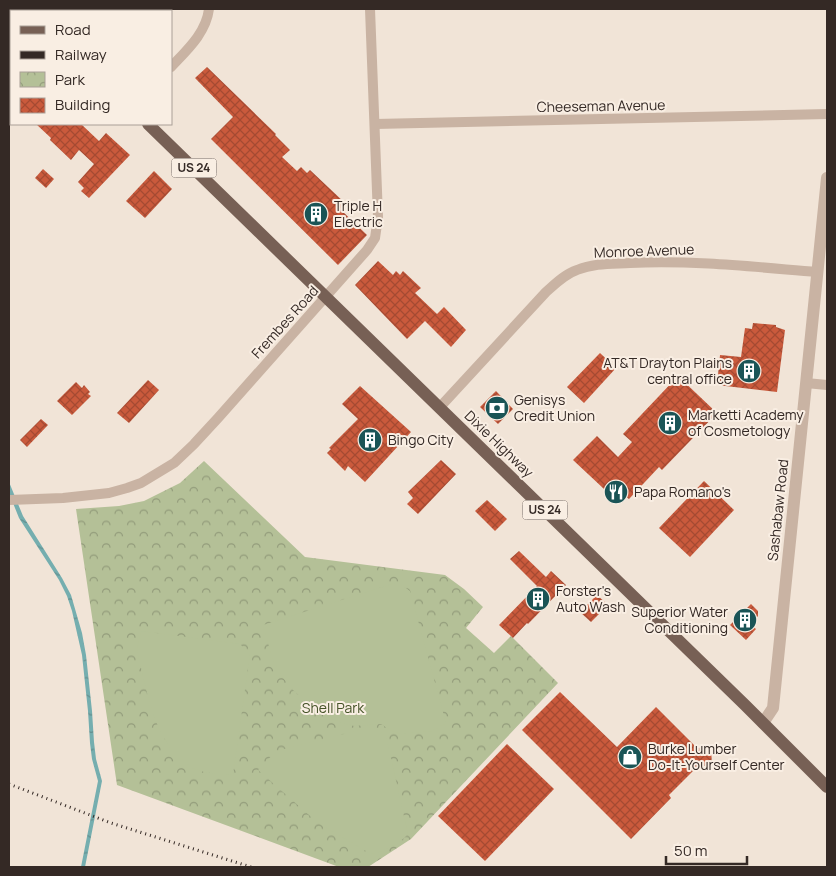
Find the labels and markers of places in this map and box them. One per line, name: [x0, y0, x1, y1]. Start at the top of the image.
place label: Triple H Electric: [334, 196, 383, 231]
building icon: Triple H Electric: [303, 201, 329, 227]
place label: AT&T Drayton Plains central office: [603, 353, 732, 388]
building icon: AT&T Drayton Plains central office: [736, 358, 762, 384]
place label: Genisys Credit Union: [514, 390, 595, 425]
bank icon: Genisys Credit Union: [484, 395, 510, 421]
place label: Marketti Academy of Cosmetology: [688, 405, 804, 440]
building icon: Marketti Academy of Cosmetology: [657, 410, 683, 436]
building icon: Bingo City: [357, 427, 383, 453]
place label: Bingo City: [388, 430, 454, 449]
restaurant icon: Papa Romano's: [603, 479, 629, 505]
place label: Papa Romano's: [634, 482, 731, 501]
place label: Forster's Auto Wash: [556, 581, 626, 616]
building icon: Forster's Auto Wash: [525, 586, 551, 612]
place label: Superior Water Conditioning: [631, 602, 728, 637]
building icon: Superior Water Conditioning: [732, 607, 758, 633]
place label: Burke Lumber Do-It-Yourself Center: [648, 739, 785, 774]
shop icon: Burke Lumber Do-It-Yourself Center: [617, 744, 643, 770]

